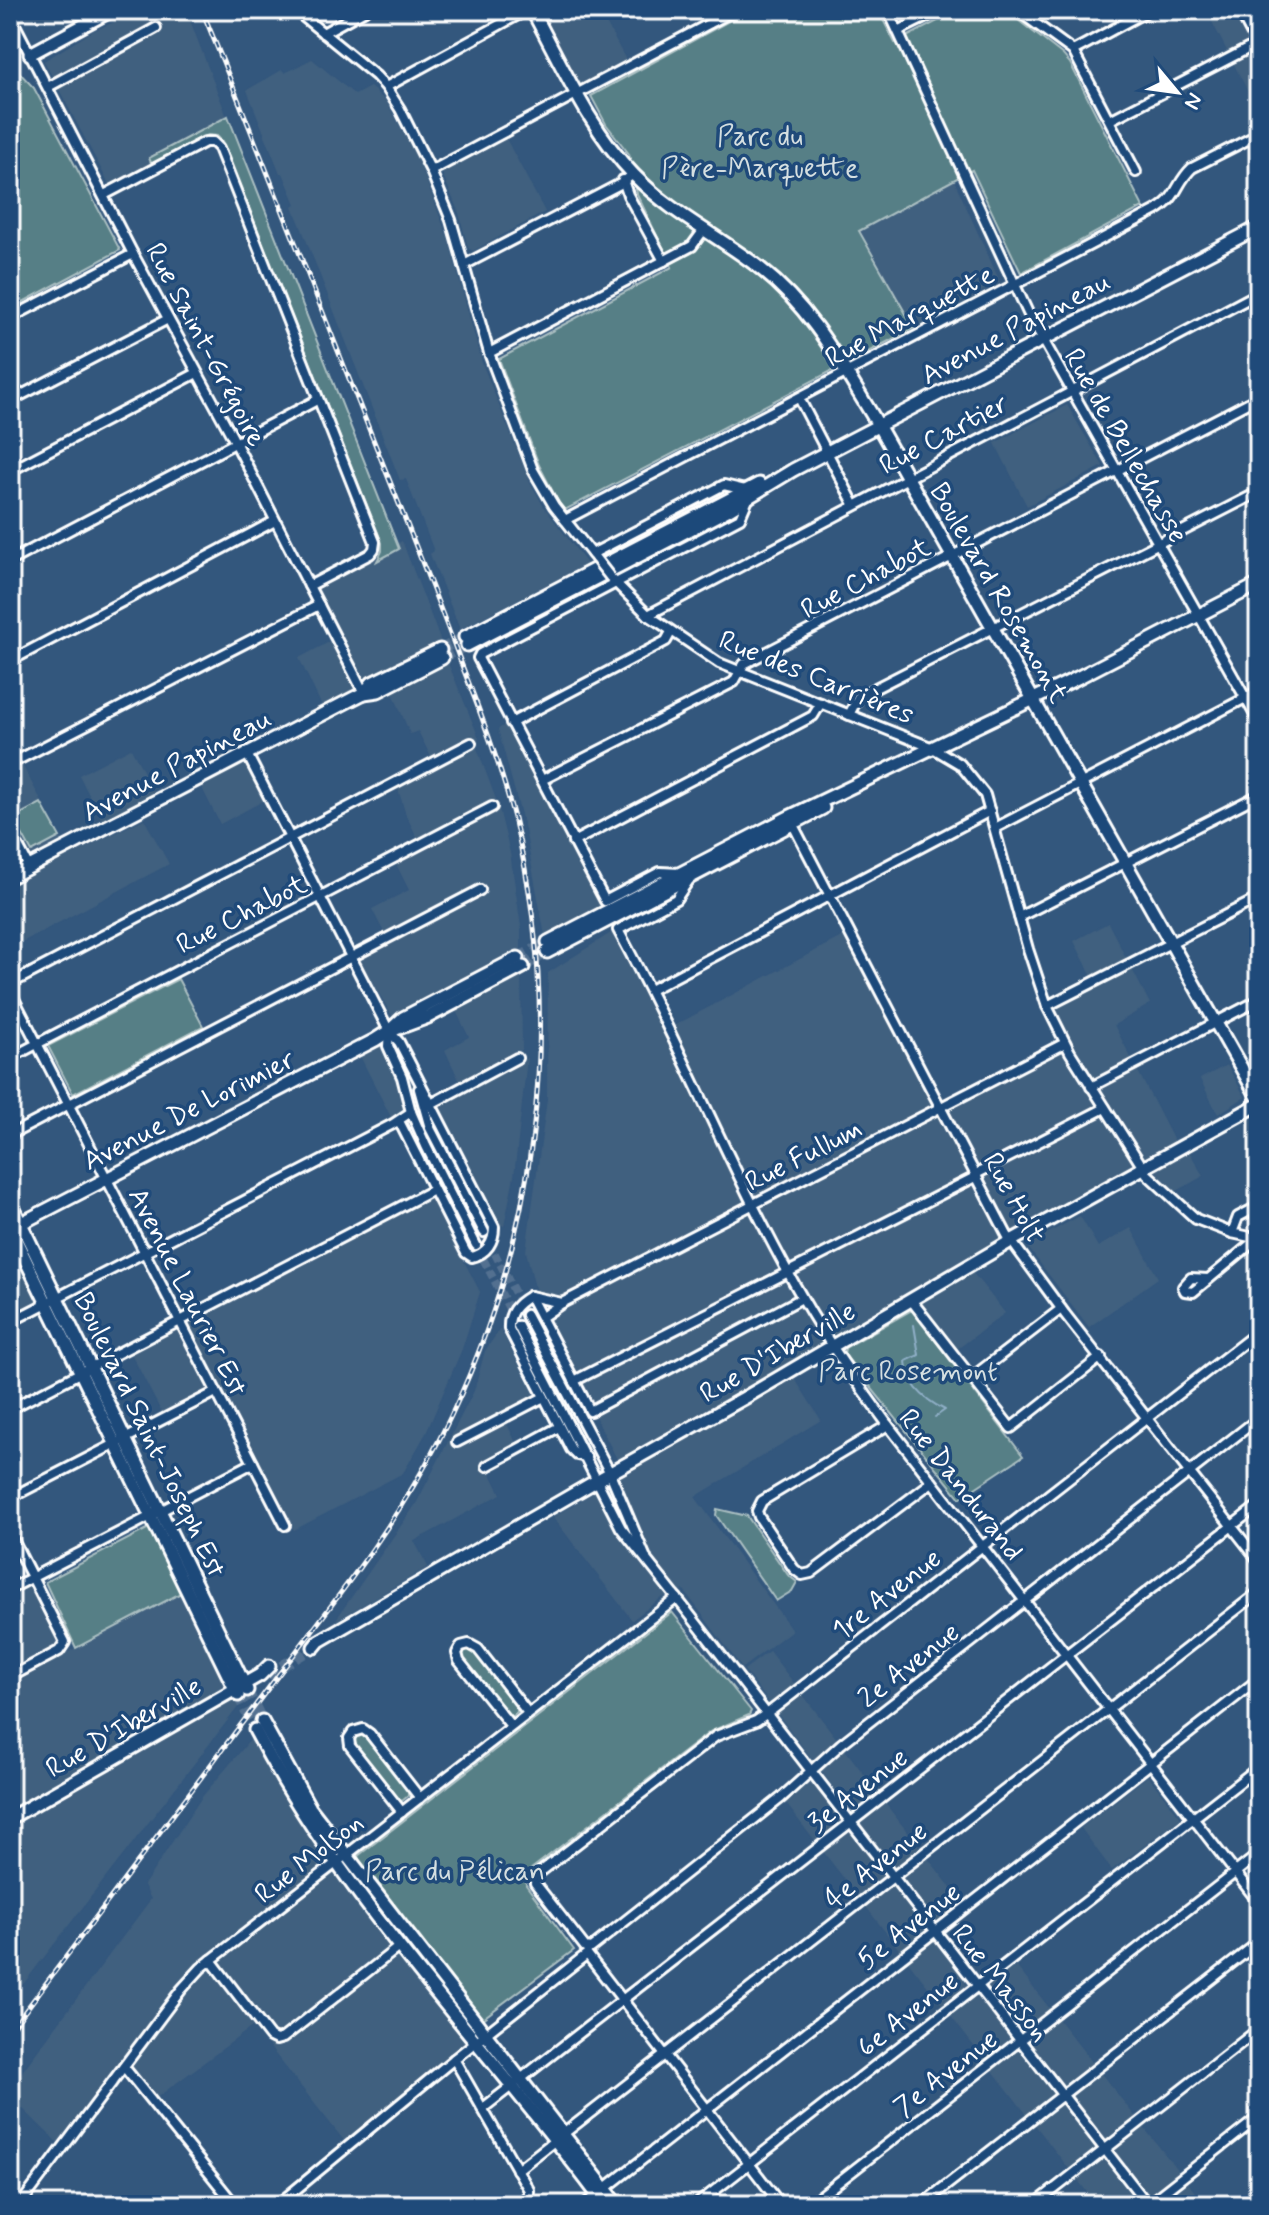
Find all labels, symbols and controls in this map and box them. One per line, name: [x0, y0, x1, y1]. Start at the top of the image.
north arrow: [1137, 52, 1217, 132]
text: N: [1177, 88, 1209, 114]
park label: Parc du Père-Marquette: [661, 119, 859, 188]
street label: Rue Saint-Grégoire: [135, 237, 274, 454]
street label: Rue Marquette: [819, 257, 1001, 377]
street label: Avenue Papineau: [915, 264, 1117, 395]
street label: Rue de Bellechasse: [1054, 342, 1196, 550]
street label: Rue Cartier: [873, 386, 1015, 485]
street label: Boulevard Rosemont: [920, 476, 1076, 711]
street label: Rue Chabot: [795, 529, 938, 629]
street label: Rue des Carrières: [713, 622, 919, 734]
street label: Avenue Papineau: [76, 701, 278, 832]
street label: Rue Chabot: [170, 866, 314, 964]
street label: Avenue De Lorimier: [77, 1042, 302, 1181]
street label: Rue Fullum: [739, 1111, 869, 1201]
street label: Rue Holt: [973, 1146, 1053, 1250]
street label: Avenue Laurier Est: [118, 1182, 256, 1403]
street label: Boulevard Saint-Joseph Est: [64, 1287, 234, 1584]
street label: Rue D'Iberville: [694, 1294, 863, 1413]
park label: Parc Rosemont: [818, 1354, 998, 1391]
street label: Rue Dandurand: [889, 1402, 1031, 1569]
street label: 1re Avenue: [825, 1541, 950, 1649]
street label: 2e Avenue: [851, 1615, 968, 1717]
street label: Rue D'Iberville: [40, 1669, 209, 1788]
street label: 3e Avenue: [801, 1740, 917, 1842]
street label: Rue Molson: [248, 1805, 372, 1913]
street label: 4e Avenue: [817, 1814, 936, 1918]
park label: Parc du Pélican: [365, 1854, 545, 1891]
street label: 5e Avenue: [850, 1875, 969, 1979]
street label: Rue Masson: [942, 1917, 1058, 2050]
street label: 6e Avenue: [850, 1963, 967, 2066]
street label: 7e Avenue: [887, 2022, 1006, 2126]

